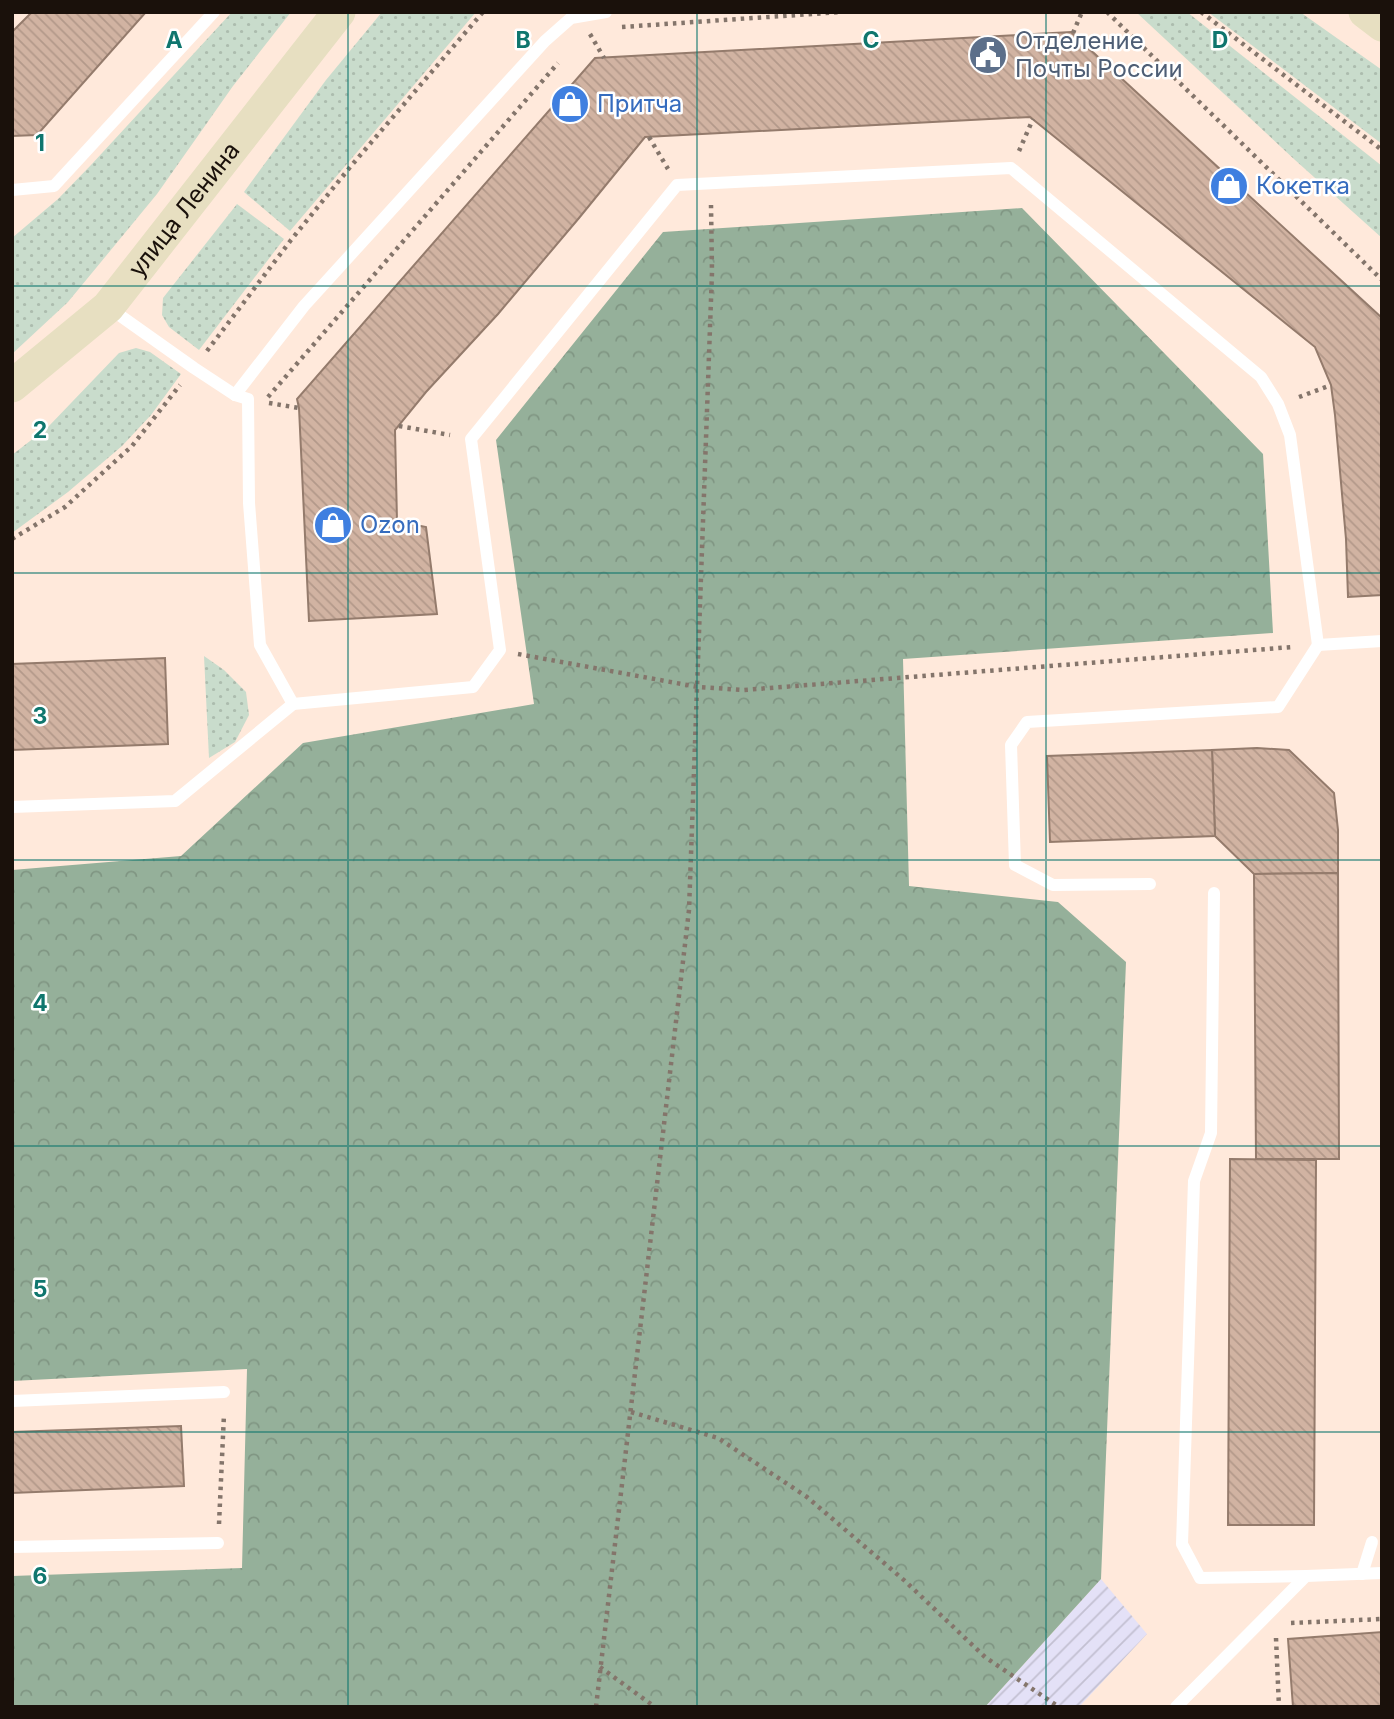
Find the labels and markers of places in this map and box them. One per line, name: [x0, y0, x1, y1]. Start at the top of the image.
place label: Отделение Почты России: [1015, 26, 1183, 83]
public building icon: Отделение Почты России: [967, 34, 1009, 76]
shop icon: Притча: [549, 83, 591, 125]
place label: Притча: [597, 89, 682, 118]
shop icon: Кокетка: [1208, 165, 1250, 207]
place label: Кокетка: [1256, 171, 1350, 200]
shop icon: Ozon: [312, 504, 354, 546]
place label: Ozon: [360, 510, 420, 539]

